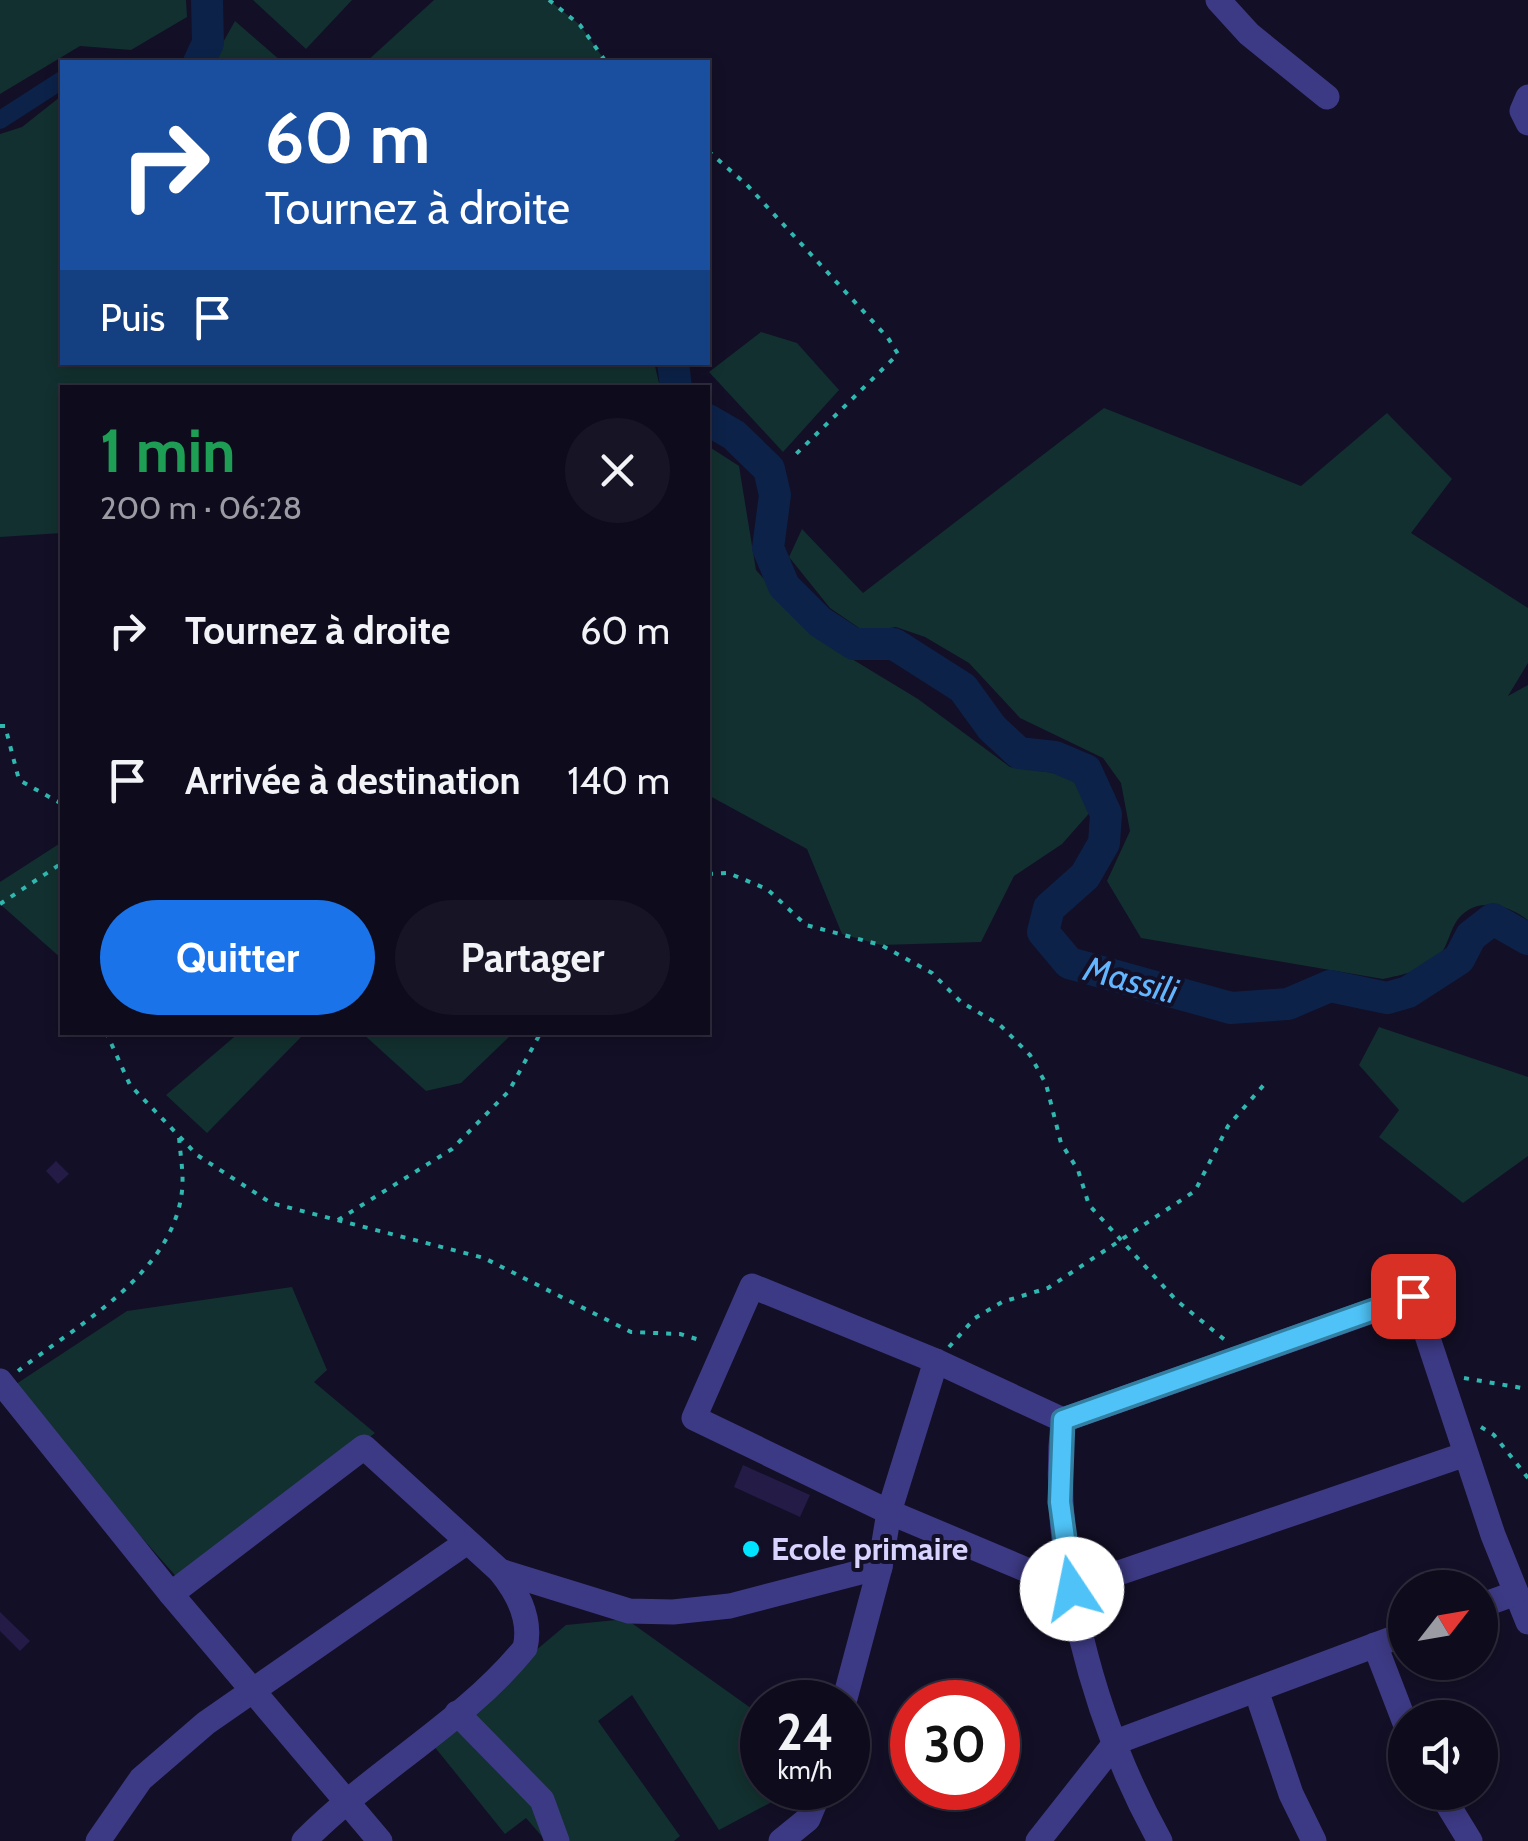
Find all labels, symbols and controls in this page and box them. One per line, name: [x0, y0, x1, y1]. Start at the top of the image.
text: 60 m: [265, 95, 430, 181]
icon: right: [100, 100, 230, 230]
text: Tournez à droite: [265, 181, 570, 235]
icon: arrive: [185, 290, 240, 345]
text: Puis: [100, 294, 165, 341]
text: 1 min: [100, 414, 235, 487]
button: close: [565, 418, 670, 523]
text: 200 m · 06:28: [100, 488, 302, 527]
icon: right: [100, 603, 155, 658]
text: Tournez à droite: [185, 607, 450, 654]
text: 60 m: [580, 607, 670, 654]
icon: arrive: [100, 753, 155, 808]
text: Arrivée à destination: [185, 757, 521, 804]
text: 140 m: [567, 757, 670, 804]
button: Quitter: [100, 900, 375, 1015]
button: Partager: [395, 900, 670, 1015]
water label: Massili: [1079, 946, 1183, 1013]
pin: [1371, 1254, 1456, 1339]
icon: arrive: [1386, 1269, 1441, 1324]
place label: Ecole primaire: [771, 1529, 968, 1568]
position arrow: [1020, 1537, 1124, 1641]
marker: Ecole primaire: [740, 1538, 762, 1560]
north arrow: [1388, 1570, 1498, 1680]
map controls: [1388, 1570, 1498, 1810]
speed limit sign: 30: [890, 1680, 1020, 1810]
button: sound: [1388, 1700, 1498, 1810]
text: 24: [776, 1702, 834, 1763]
text: km/h: [778, 1755, 832, 1785]

